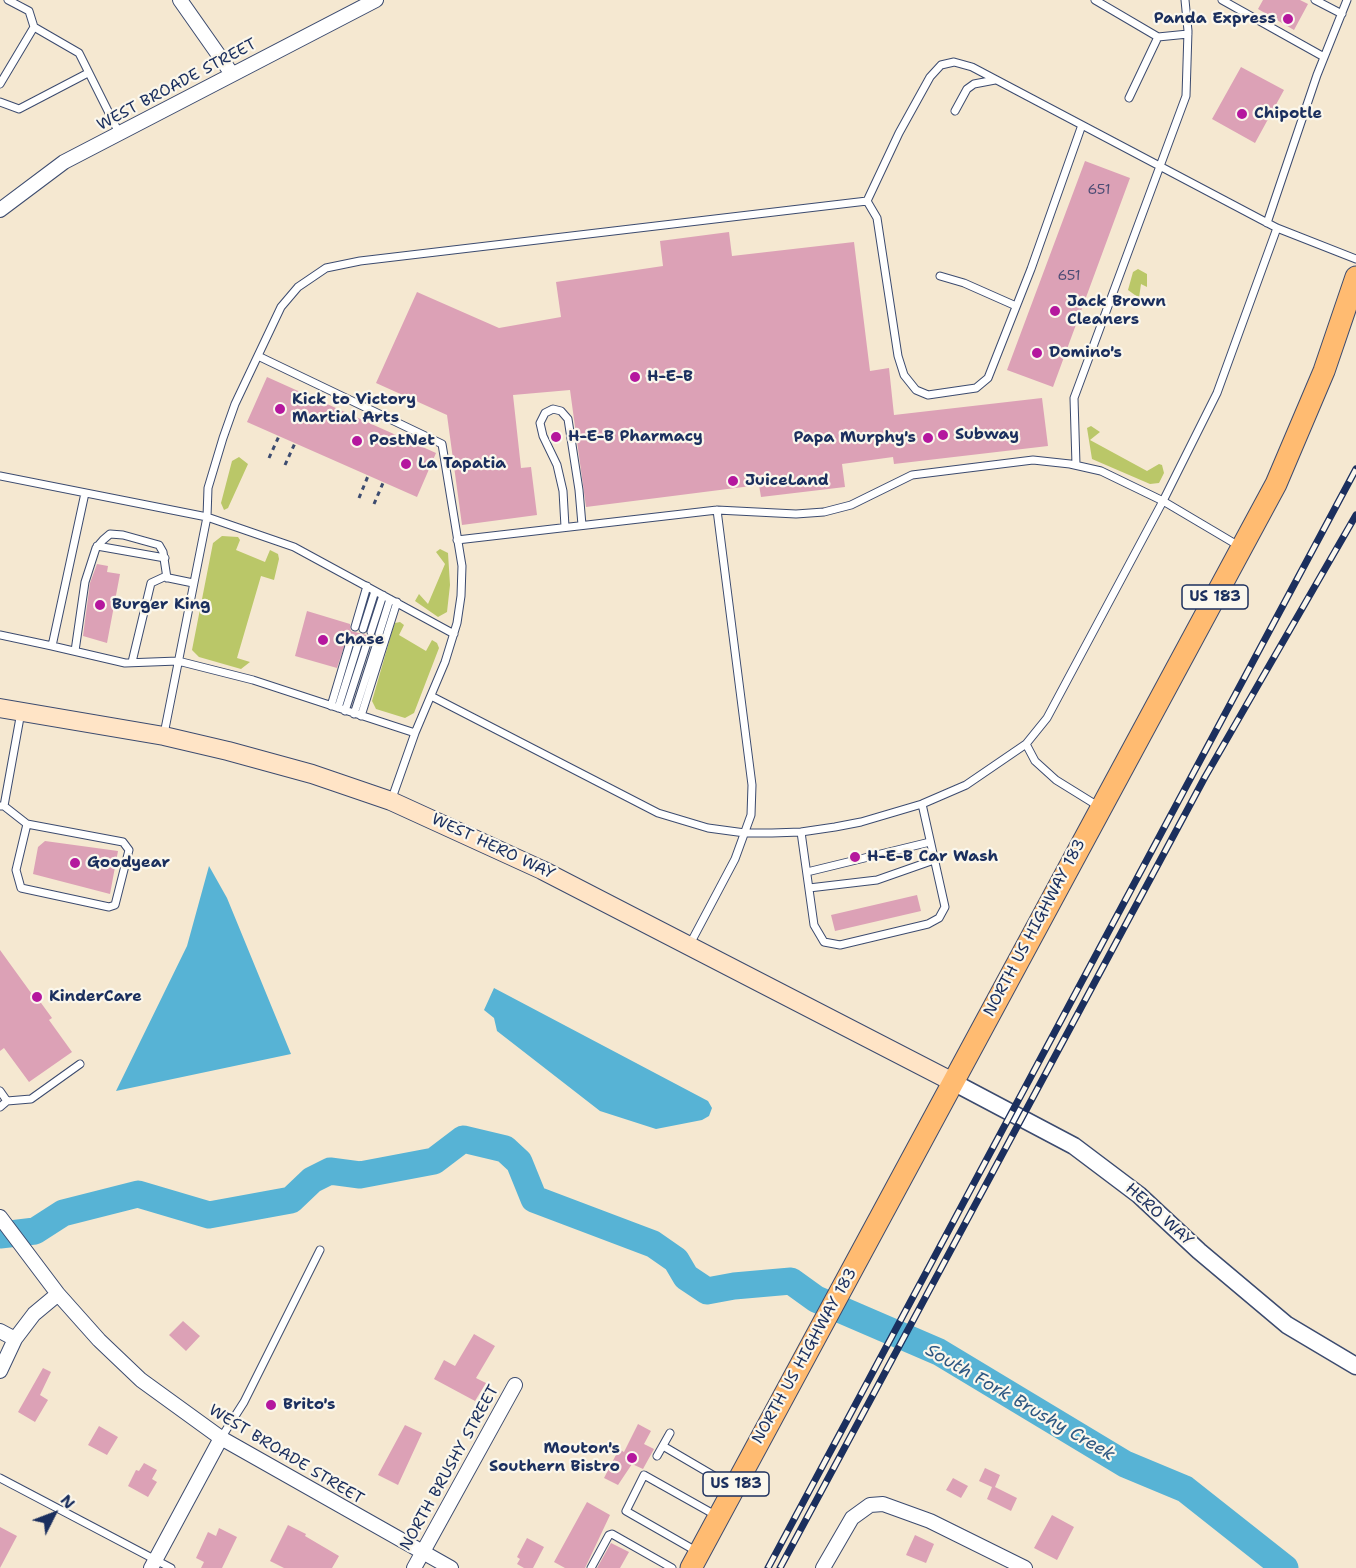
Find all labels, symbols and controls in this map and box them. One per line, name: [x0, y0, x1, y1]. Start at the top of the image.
place label: Panda Express: [1154, 9, 1276, 29]
marker: Panda Express: [1281, 12, 1295, 26]
street label: WEST BROADE STREET: [94, 35, 260, 135]
place label: Chipotle: [1254, 104, 1322, 124]
marker: Chipotle: [1235, 107, 1249, 121]
house number: 651: [1087, 182, 1111, 198]
house number: 651: [1057, 268, 1081, 284]
place label: Jack Brown Cleaners: [1067, 292, 1166, 330]
marker: Jack Brown Cleaners: [1048, 304, 1062, 318]
place label: Domino's: [1049, 343, 1122, 363]
marker: Domino's: [1030, 346, 1044, 360]
place label: H-E-B: [647, 367, 693, 387]
marker: H-E-B: [628, 370, 642, 384]
place label: Kick to Victory Martial Arts: [292, 390, 416, 428]
marker: Kick to Victory Martial Arts: [273, 402, 287, 416]
place label: Subway: [955, 425, 1019, 445]
place label: H-E-B Pharmacy: [568, 427, 703, 447]
place label: Papa Murphy's: [794, 428, 916, 448]
marker: Subway: [936, 428, 950, 442]
marker: H-E-B Pharmacy: [549, 430, 563, 444]
place label: PostNet: [369, 431, 435, 451]
marker: Papa Murphy's: [921, 431, 935, 445]
marker: PostNet: [350, 434, 364, 448]
place label: La Tapatia: [418, 454, 506, 474]
marker: La Tapatia: [399, 457, 413, 471]
place label: JuiceLand: [745, 471, 829, 491]
marker: JuiceLand: [726, 474, 740, 488]
road number: US 183: [1182, 585, 1248, 609]
place label: Burger King: [112, 595, 210, 615]
marker: Burger King: [93, 598, 107, 612]
place label: Chase: [335, 630, 384, 650]
marker: Chase: [316, 633, 330, 647]
street label: WEST HERO WAY: [428, 810, 558, 884]
street label: NORTH US HIGHWAY 183: [980, 836, 1090, 1020]
place label: H-E-B Car Wash: [867, 847, 998, 867]
marker: H-E-B Car Wash: [848, 850, 862, 864]
place label: Goodyear: [87, 853, 170, 873]
marker: Goodyear: [68, 856, 82, 870]
place label: KinderCare: [49, 987, 142, 1007]
marker: KinderCare: [30, 990, 44, 1004]
street label: HERO WAY: [1121, 1180, 1197, 1250]
street label: NORTH US HIGHWAY 183: [749, 1265, 861, 1447]
water label: South Fork Brushy Creek: [921, 1340, 1119, 1466]
street label: NORTH BRUSHY STREET: [396, 1382, 504, 1554]
place label: Brito's: [283, 1395, 335, 1415]
marker: Brito's: [264, 1398, 278, 1412]
street label: WEST BROADE STREET: [205, 1401, 367, 1509]
place label: Mouton's Southern Bistro: [489, 1439, 620, 1477]
marker: Mouton's Southern Bistro: [625, 1451, 639, 1465]
road number: US 183: [703, 1472, 769, 1496]
north arrow: [24, 1484, 84, 1544]
text: N: [56, 1490, 80, 1513]

